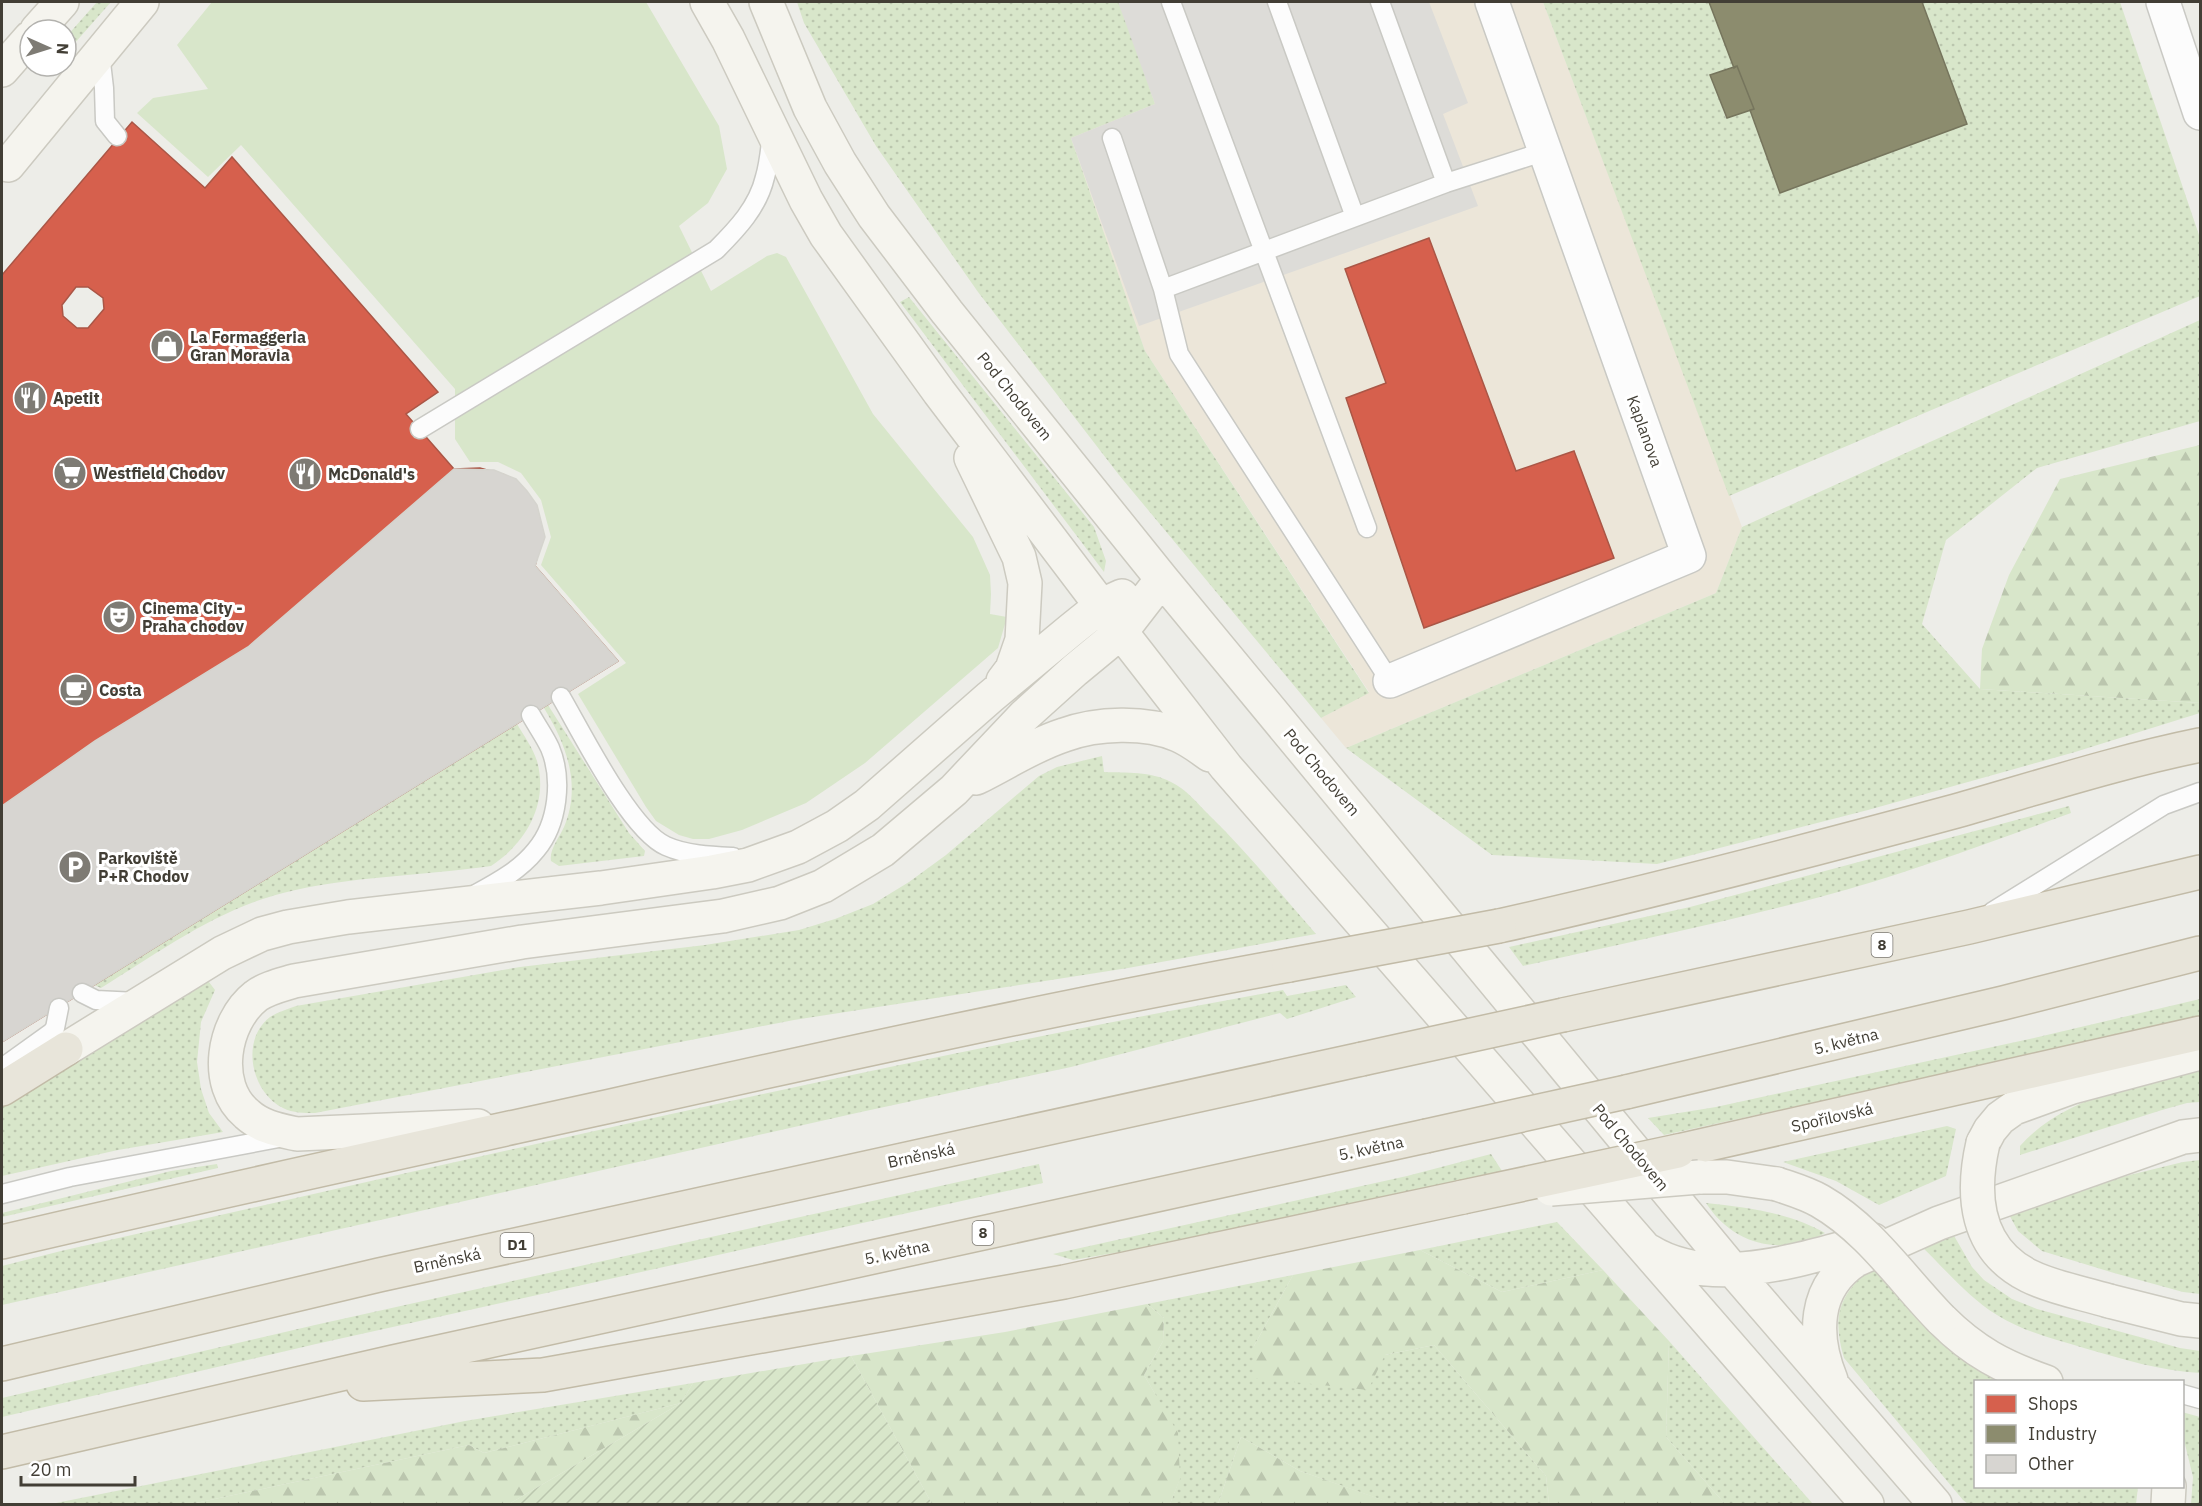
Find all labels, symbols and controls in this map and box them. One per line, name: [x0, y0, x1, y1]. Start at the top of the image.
north arrow: [18, 18, 78, 78]
text: N: [53, 42, 73, 55]
place label: La Formaggeria Gran Moravia: [190, 327, 306, 365]
shop icon: La Formaggeria Gran Moravia: [149, 328, 185, 364]
street label: Pod Chodovem: [973, 348, 1057, 444]
restaurant icon: Apetit: [12, 380, 48, 416]
place label: Apetit: [53, 388, 100, 408]
street label: Kaplanova: [1623, 392, 1667, 470]
supermarket icon: Westfield Chodov: [52, 455, 88, 491]
restaurant icon: McDonald's: [287, 456, 323, 492]
place label: Westfield Chodov: [93, 463, 226, 483]
place label: McDonald's: [328, 464, 415, 484]
place label: Cinema City - Praha chodov: [142, 598, 245, 636]
theatre icon: Cinema City - Praha chodov: [101, 599, 137, 635]
cafe icon: Costa: [58, 672, 94, 708]
place label: Costa: [99, 680, 142, 700]
street label: Pod Chodovem: [1280, 724, 1364, 820]
place label: Parkoviště P+R Chodov: [98, 848, 189, 886]
parking icon: Parkoviště P+R Chodov: [57, 849, 93, 885]
road number: 8: [1872, 933, 1892, 957]
street label: 5. května: [1812, 1023, 1881, 1059]
street label: Spořilovská: [1789, 1098, 1875, 1136]
street label: Pod Chodovem: [1589, 1099, 1673, 1195]
street label: 5. května: [1337, 1131, 1406, 1165]
street label: Brněnská: [886, 1138, 957, 1172]
road number: 8: [972, 1221, 994, 1245]
road number: D1: [500, 1233, 534, 1257]
street label: 5. května: [863, 1235, 932, 1269]
street label: Brněnská: [412, 1243, 483, 1277]
legend: [1974, 1380, 2184, 1488]
text: Shops: [2028, 1392, 2078, 1415]
text: Industry: [2028, 1422, 2097, 1445]
scale bar: [21, 1449, 135, 1487]
text: Other: [2028, 1452, 2074, 1475]
text: 20 m: [30, 1458, 72, 1481]

